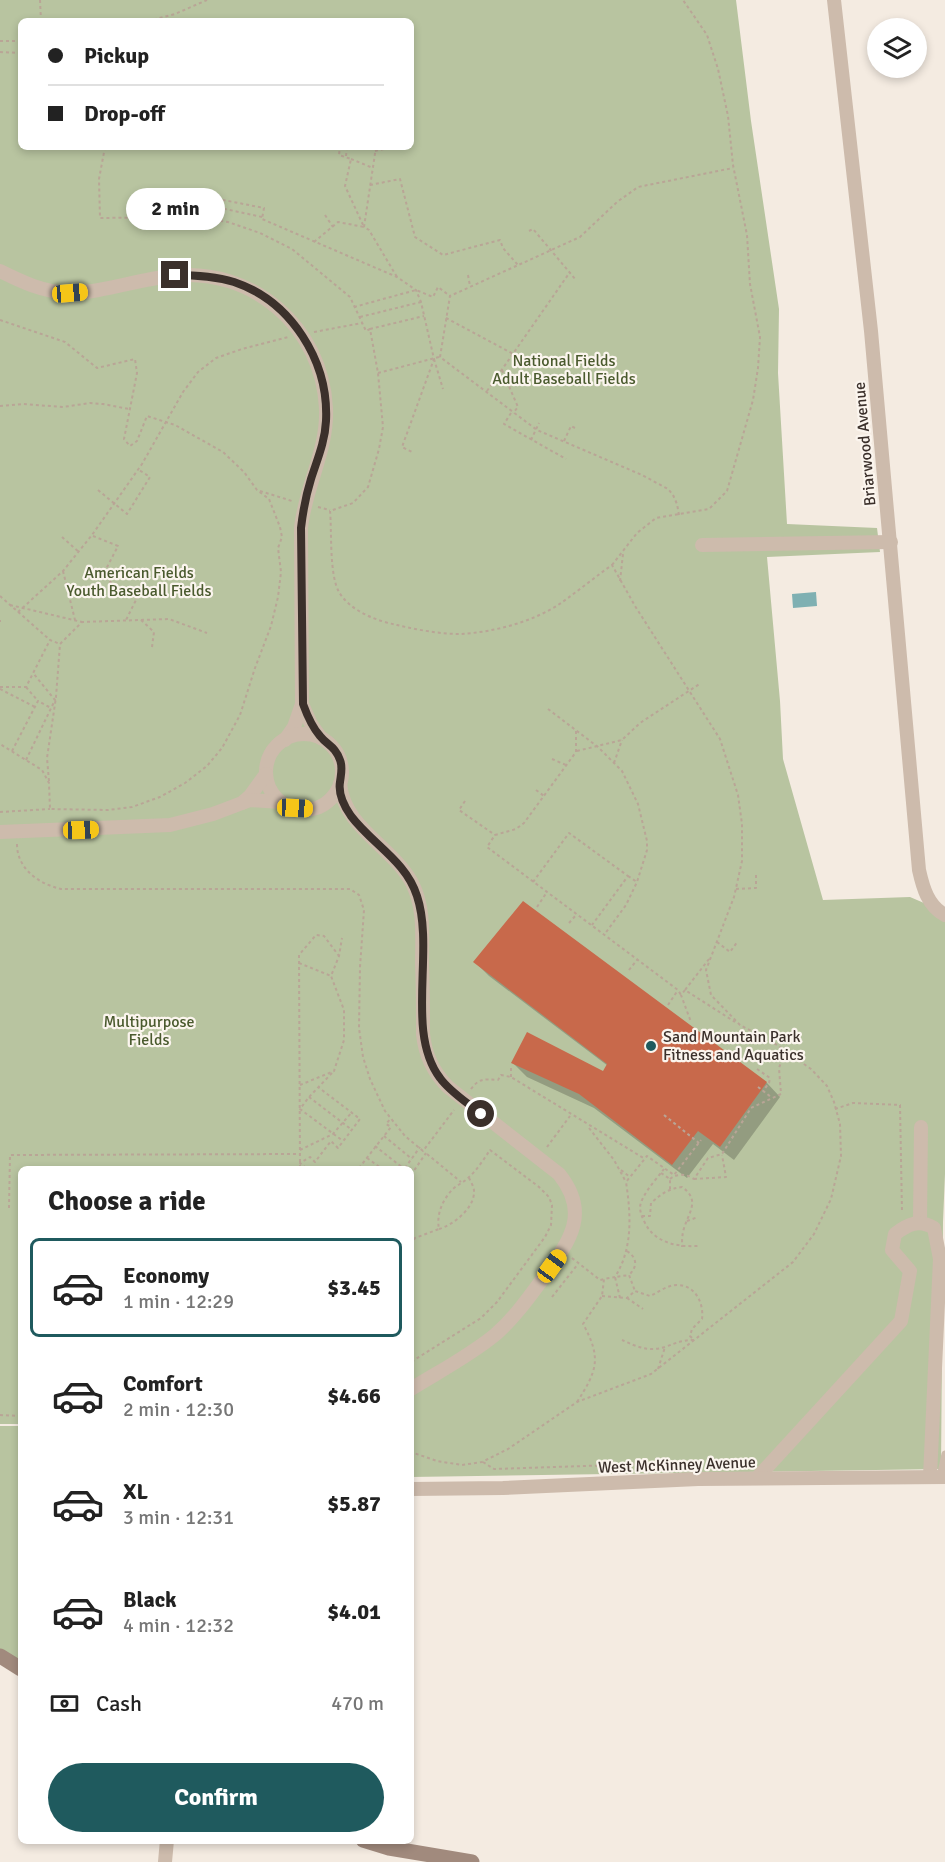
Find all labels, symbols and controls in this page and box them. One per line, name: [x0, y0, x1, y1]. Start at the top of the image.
map controls: [867, 18, 927, 78]
button: layers: [867, 18, 927, 78]
text: Pickup: [84, 42, 149, 69]
text: Drop-off: [84, 100, 165, 127]
callout: 2 min: [126, 188, 225, 230]
text: 2 min: [151, 196, 200, 221]
route end: [161, 261, 188, 288]
car: [51, 282, 89, 304]
park label: National Fields Adult Baseball Fields: [492, 351, 636, 389]
street label: Briarwood Avenue: [850, 381, 880, 507]
park label: American Fields Youth Baseball Fields: [67, 563, 211, 601]
car: [277, 798, 313, 818]
car: [63, 820, 99, 840]
park label: Multipurpose Fields: [103, 1012, 195, 1050]
place label: Sand Mountain Park Fitness and Aquatics: [663, 1027, 804, 1065]
marker: Sand Mountain Park Fitness and Aquatics: [644, 1039, 658, 1053]
route start: [467, 1100, 494, 1127]
text: Choose a ride: [48, 1185, 206, 1218]
car: [534, 1246, 570, 1286]
icon: car: [51, 1261, 105, 1315]
text: Economy: [123, 1262, 209, 1289]
text: $3.45: [327, 1274, 381, 1301]
text: 1 min · 12:29: [123, 1289, 234, 1314]
icon: car: [51, 1369, 105, 1423]
text: Comfort: [123, 1370, 203, 1397]
text: $4.66: [327, 1382, 381, 1409]
text: 2 min · 12:30: [123, 1397, 234, 1422]
street label: West McKinney Avenue: [598, 1452, 756, 1478]
icon: car: [51, 1477, 105, 1531]
text: XL: [123, 1478, 148, 1505]
text: $5.87: [327, 1490, 381, 1517]
text: 3 min · 12:31: [123, 1505, 234, 1530]
icon: car: [51, 1585, 105, 1639]
text: Black: [123, 1586, 177, 1613]
text: $4.01: [327, 1598, 381, 1625]
text: 4 min · 12:32: [123, 1613, 234, 1638]
icon: cash: [48, 1687, 81, 1720]
text: Cash: [96, 1690, 142, 1717]
text: 470 m: [331, 1691, 384, 1716]
button: Confirm: [48, 1763, 384, 1832]

